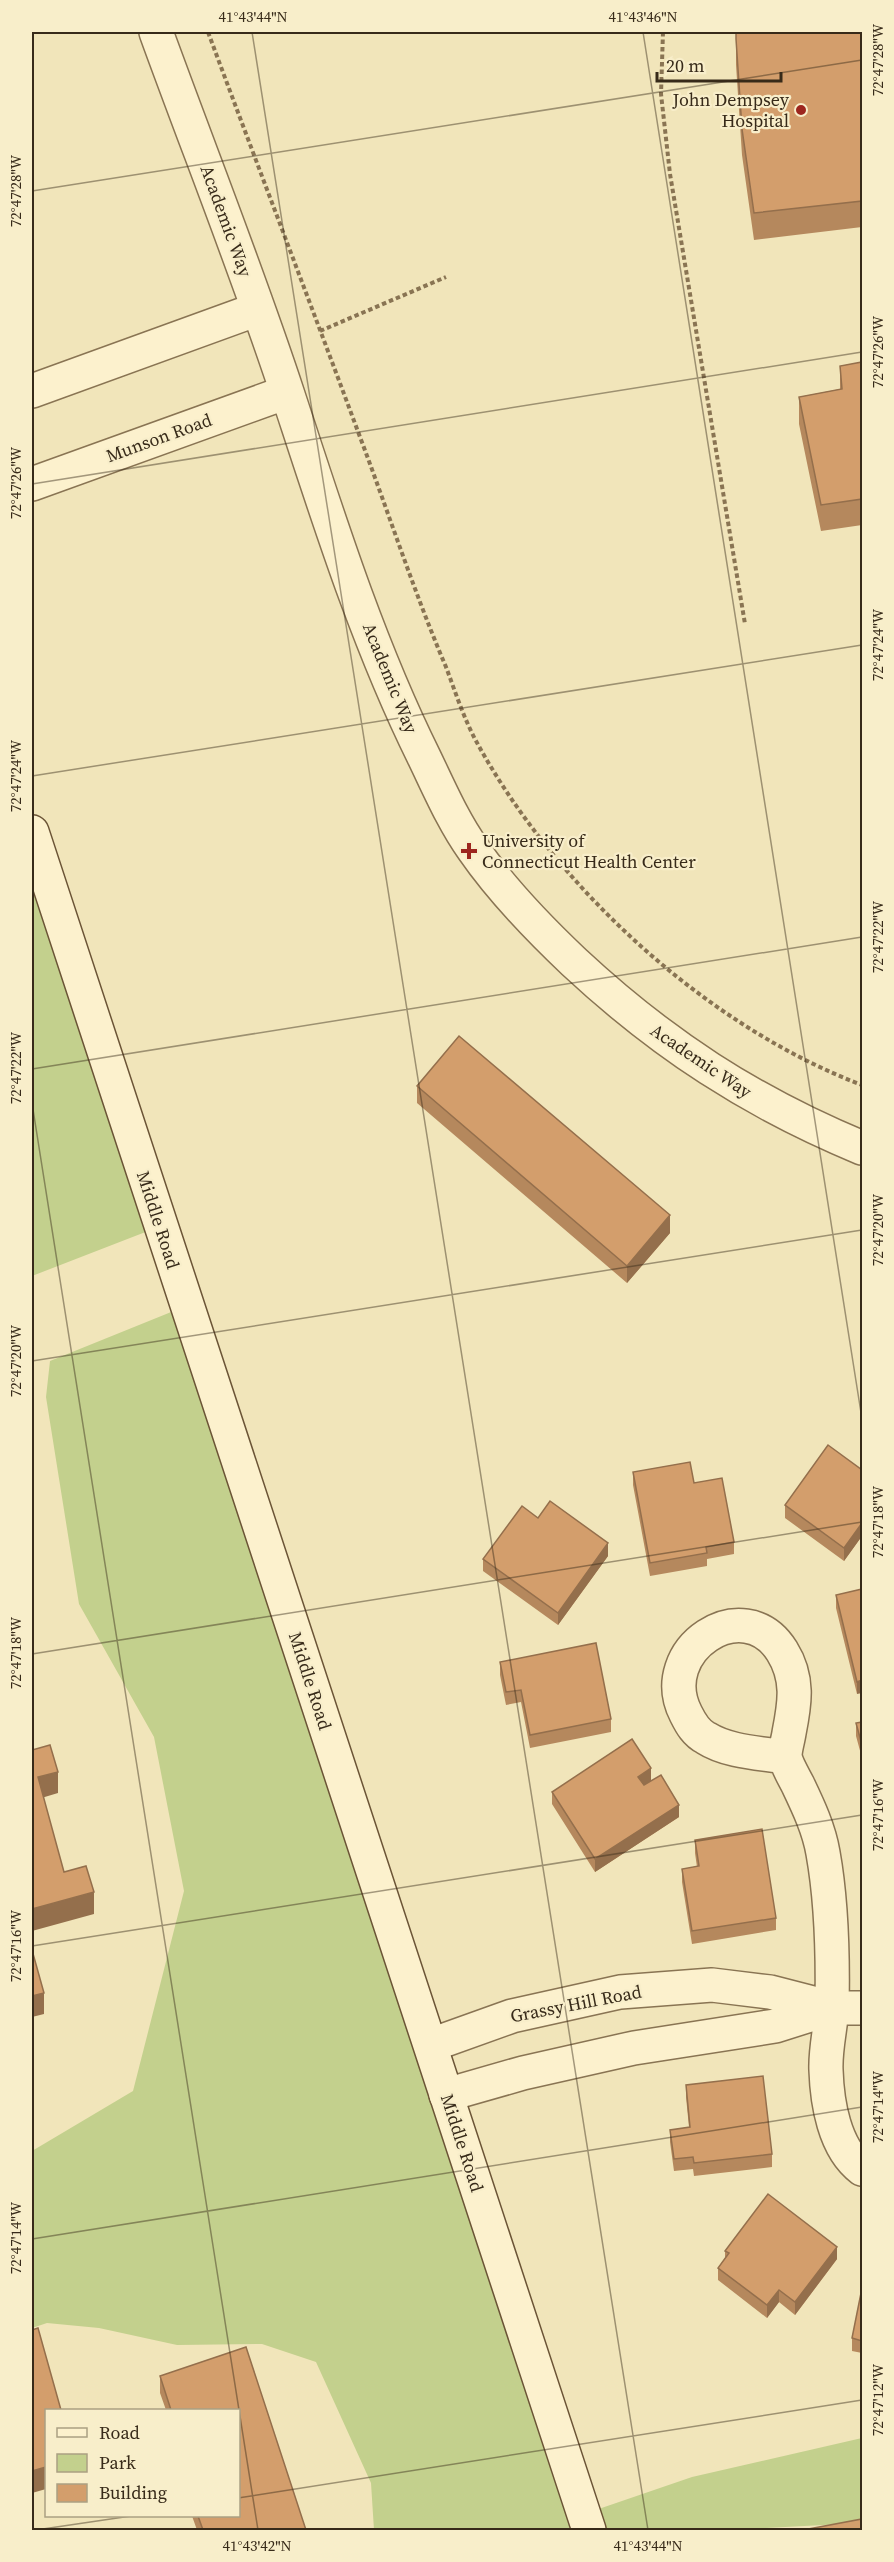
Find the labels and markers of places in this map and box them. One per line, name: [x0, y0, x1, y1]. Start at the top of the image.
place label: John Dempsey Hospital: [672, 87, 790, 133]
marker: John Dempsey Hospital: [794, 103, 808, 117]
place label: University of Connecticut Health Center: [482, 828, 696, 874]
marker: University of Connecticut Health Center: [460, 842, 478, 860]

